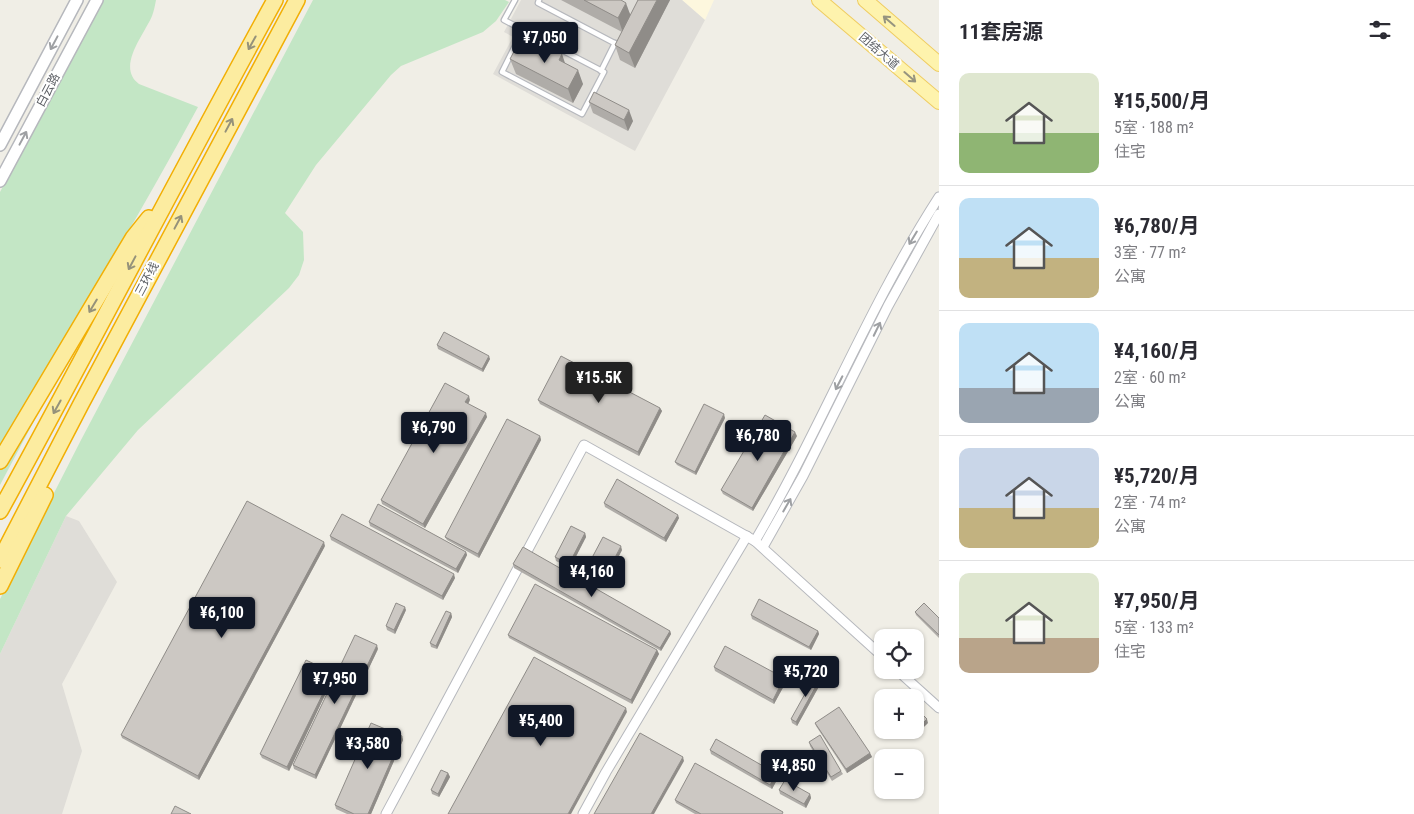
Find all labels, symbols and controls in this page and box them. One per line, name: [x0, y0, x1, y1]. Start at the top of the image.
one-way arrow: [883, 16, 896, 27]
icon: filters: [1366, 16, 1394, 44]
text: 11套房源: [959, 20, 1043, 44]
pin: ¥7,050: [504, 22, 586, 64]
text: ¥7,050: [523, 28, 567, 47]
street label: 团结大道: [856, 30, 902, 72]
one-way arrow: [49, 35, 58, 50]
one-way arrow: [246, 35, 256, 49]
street label: 白云路: [33, 71, 63, 109]
one-way arrow: [903, 71, 916, 83]
text: ¥15,500/月: [1114, 89, 1210, 113]
icon: home: [999, 93, 1059, 153]
one-way arrow: [224, 118, 234, 133]
text: 5室 · 188 m²: [1114, 118, 1194, 137]
one-way arrow: [18, 131, 28, 146]
text: 住宅: [1114, 142, 1146, 161]
text: ¥6,780/月: [1114, 214, 1200, 238]
one-way arrow: [173, 215, 183, 229]
icon: home: [999, 218, 1059, 278]
one-way arrow: [907, 231, 917, 245]
text: 3室 · 77 m²: [1114, 243, 1186, 262]
one-way arrow: [127, 256, 137, 270]
street label: 三环线: [132, 260, 162, 298]
text: 公寓: [1114, 267, 1146, 286]
one-way arrow: [87, 299, 97, 313]
one-way arrow: [873, 322, 882, 337]
text: ¥4,160/月: [1114, 339, 1200, 363]
icon: home: [999, 343, 1059, 403]
pin: ¥15.5K: [558, 362, 640, 404]
text: ¥15.5K: [576, 368, 622, 387]
text: 2室 · 60 m²: [1114, 368, 1186, 387]
one-way arrow: [834, 375, 843, 390]
text: 公寓: [1114, 392, 1146, 411]
one-way arrow: [51, 399, 61, 414]
pin: ¥6,790: [393, 412, 475, 454]
text: ¥6,790: [412, 418, 456, 437]
pin: ¥6,780: [717, 420, 799, 462]
text: ¥6,780: [736, 426, 780, 445]
text: ¥5,720/月: [1114, 464, 1200, 488]
icon: home: [999, 468, 1059, 528]
text: 2室 · 74 m²: [1114, 493, 1186, 512]
one-way arrow: [782, 498, 792, 512]
text: 公寓: [1114, 517, 1146, 536]
pin: ¥4,160: [551, 556, 633, 598]
text: ¥4,160: [570, 562, 614, 581]
text: ¥7,950/月: [1114, 589, 1200, 613]
icon: home: [999, 593, 1059, 653]
pin: ¥6,100: [181, 596, 263, 639]
text: ¥6,100: [200, 603, 244, 622]
text: 5室 · 133 m²: [1114, 618, 1194, 637]
map controls: [874, 629, 924, 799]
button: locate: [874, 629, 924, 679]
text: 住宅: [1114, 642, 1146, 661]
pin: ¥5,720: [765, 656, 847, 698]
pin: ¥7,950: [294, 662, 376, 705]
text: ¥5,720: [784, 662, 828, 681]
text: ¥7,950: [313, 669, 357, 688]
button: +: [874, 689, 924, 739]
pin: ¥5,400: [500, 704, 582, 747]
text: ¥5,400: [519, 711, 563, 730]
pin: ¥3,580: [327, 728, 409, 770]
text: ¥3,580: [346, 734, 390, 753]
button: −: [874, 749, 924, 799]
pin: ¥4,850: [753, 750, 835, 792]
text: ¥4,850: [772, 756, 816, 775]

